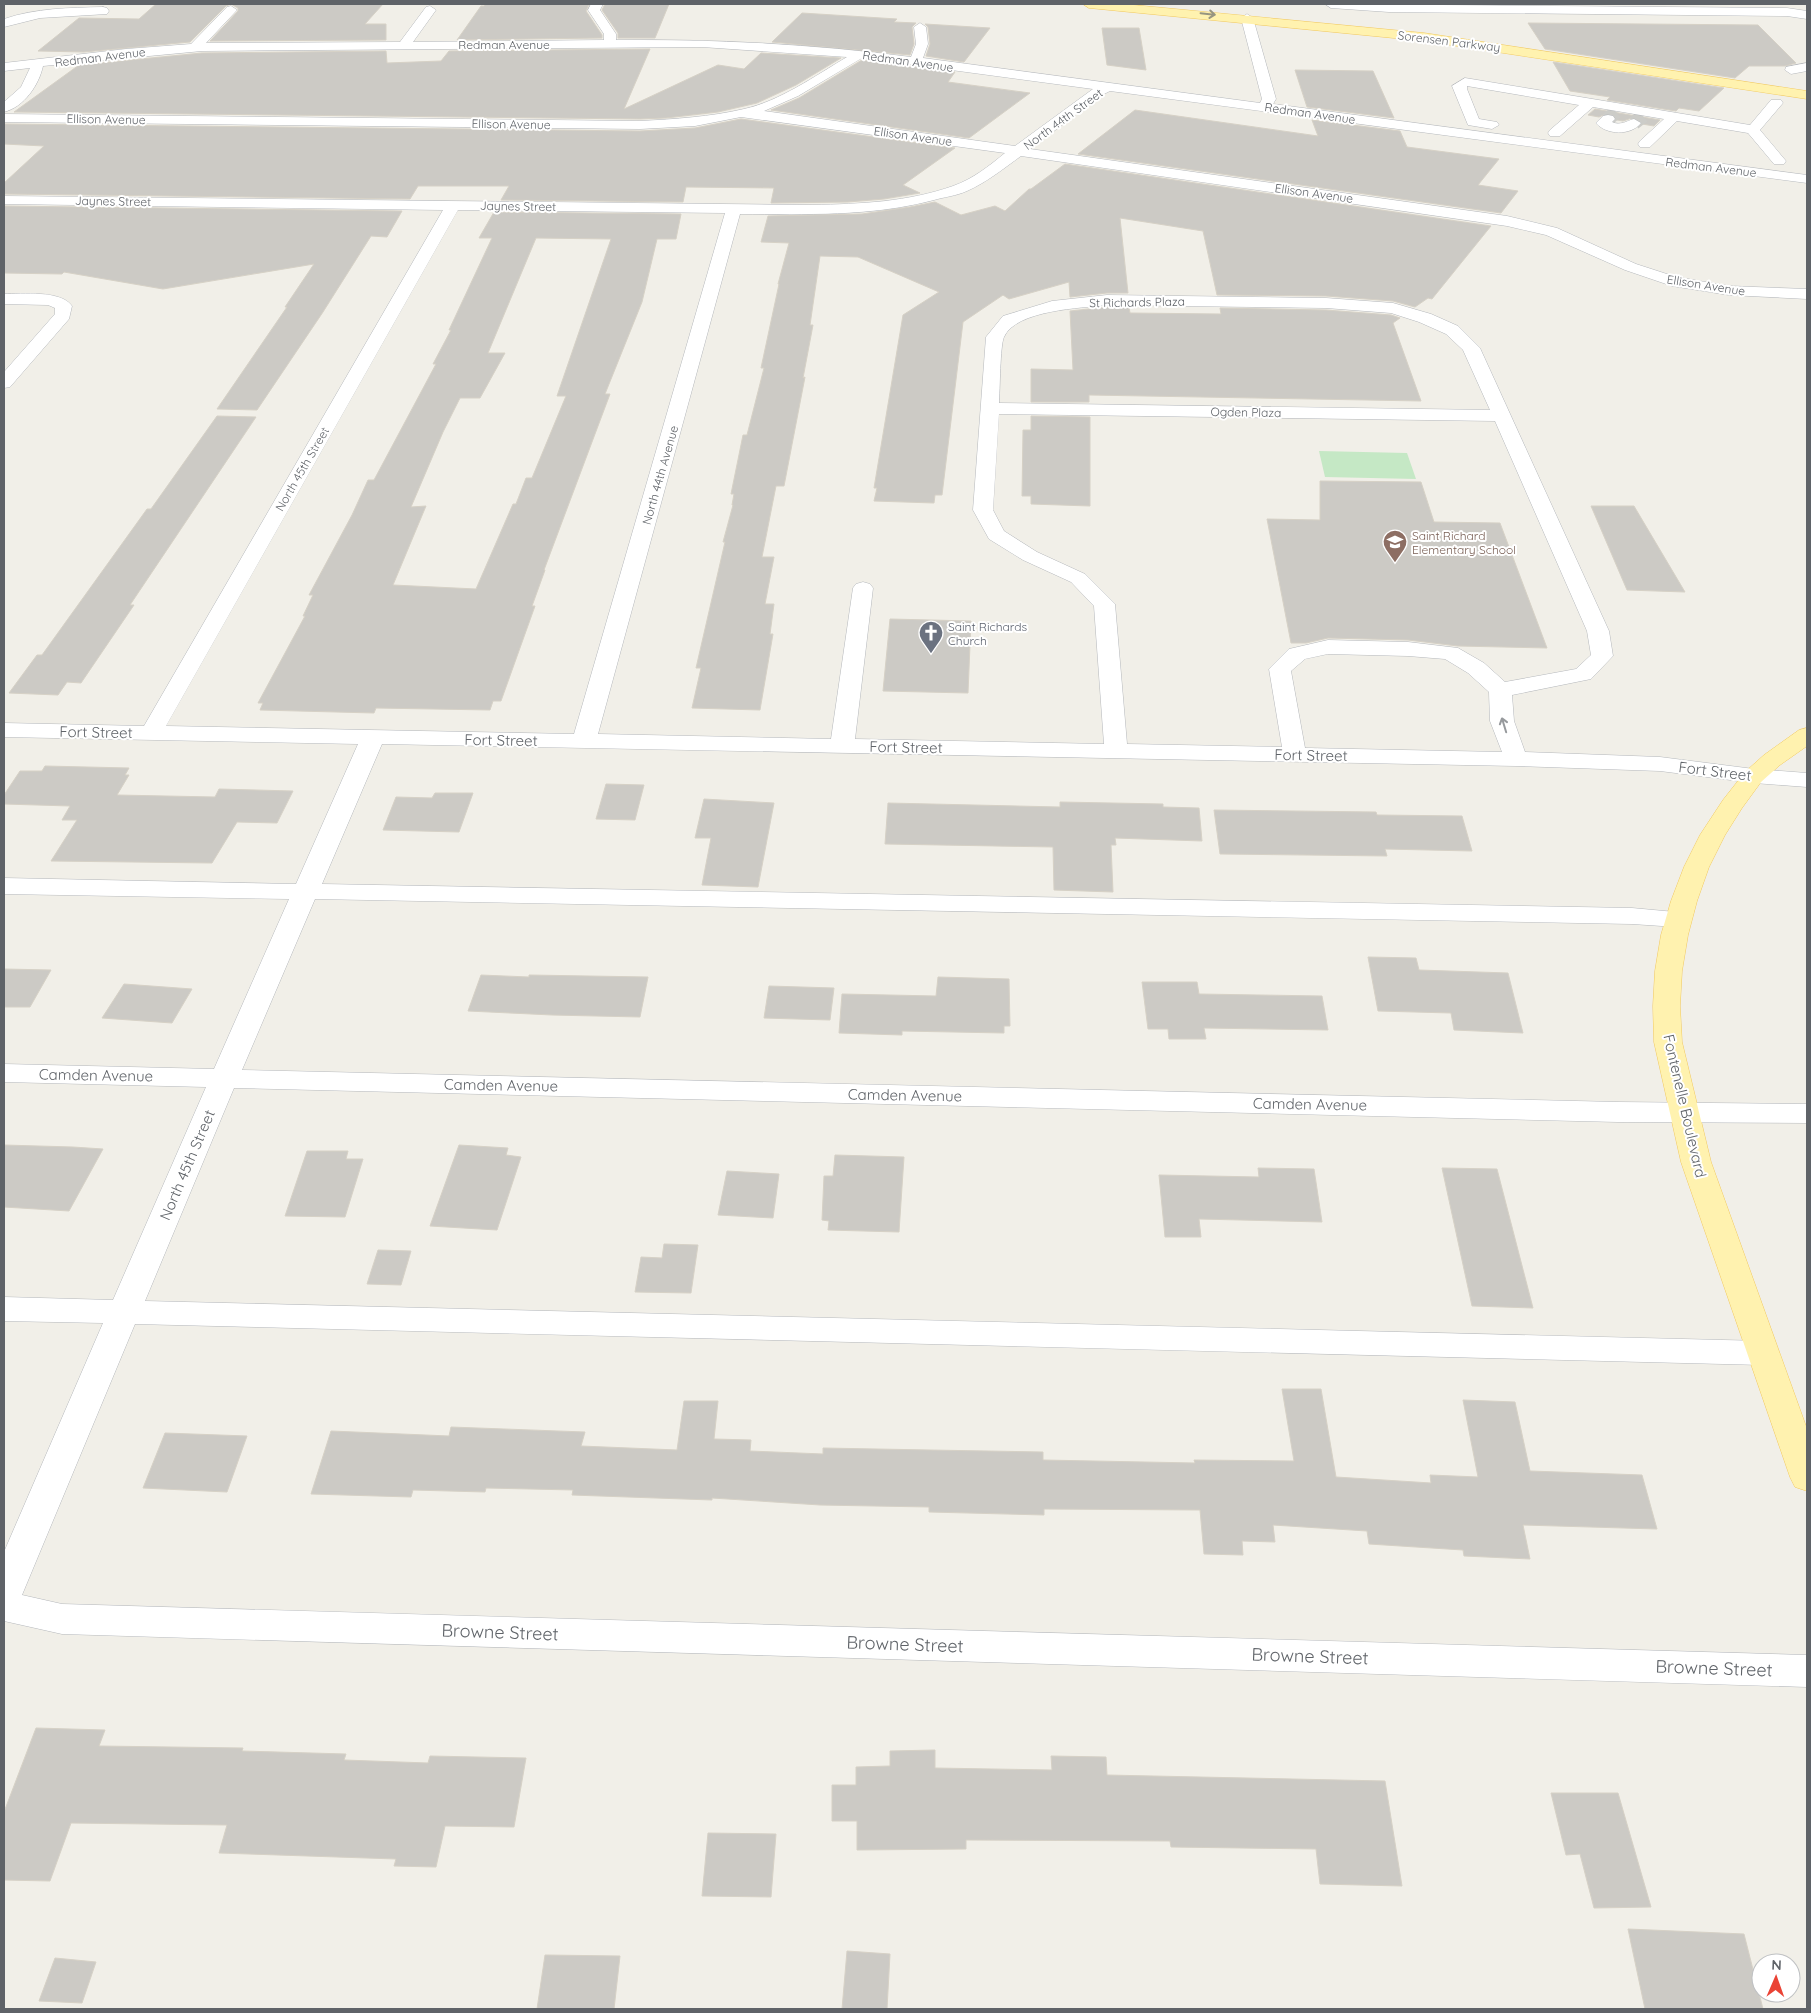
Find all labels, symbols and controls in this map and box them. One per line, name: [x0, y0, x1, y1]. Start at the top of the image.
one-way arrow: [1199, 9, 1215, 19]
street label: Sorensen Parkway: [1397, 27, 1501, 55]
street label: Redman Avenue: [458, 37, 550, 52]
street label: Redman Avenue: [54, 44, 147, 70]
street label: Redman Avenue: [862, 47, 955, 75]
street label: North 44th Street: [1020, 85, 1106, 153]
street label: Redman Avenue: [1264, 99, 1357, 127]
street label: Ellison Avenue: [66, 111, 146, 127]
street label: Ellison Avenue: [471, 116, 551, 132]
street label: Ellison Avenue: [873, 123, 953, 149]
street label: Redman Avenue: [1665, 154, 1758, 180]
street label: Ellison Avenue: [1274, 180, 1354, 206]
street label: Jaynes Street: [75, 193, 151, 209]
street label: Jaynes Street: [480, 198, 556, 214]
street label: Ellison Avenue: [1666, 271, 1746, 299]
street label: St Richards Plaza: [1089, 294, 1185, 310]
street label: Ogden Plaza: [1210, 404, 1282, 420]
street label: North 44th Avenue: [639, 423, 681, 526]
street label: North 45th Street: [272, 424, 332, 514]
place label: Saint Richard Elementary School: [1412, 528, 1516, 557]
school or university icon: Saint Richard Elementary School: [1382, 529, 1408, 563]
place label: Saint Richards Church: [948, 619, 1027, 648]
church icon: Saint Richards Church: [918, 620, 944, 654]
one-way arrow: [1498, 718, 1508, 734]
street label: Fort Street: [59, 722, 133, 742]
street label: Fort Street: [464, 730, 538, 750]
street label: Fort Street: [869, 737, 943, 757]
street label: Fort Street: [1274, 745, 1348, 765]
street label: Fort Street: [1677, 757, 1753, 785]
street label: Fontenelle Boulevard: [1659, 1032, 1711, 1180]
street label: Camden Avenue: [39, 1065, 153, 1085]
street label: Camden Avenue: [444, 1075, 558, 1095]
street label: Camden Avenue: [848, 1085, 962, 1105]
street label: Camden Avenue: [1253, 1094, 1367, 1114]
street label: North 45th Street: [155, 1107, 219, 1223]
street label: Browne Street: [441, 1618, 559, 1646]
street label: Browne Street: [846, 1630, 964, 1658]
street label: Browne Street: [1251, 1642, 1369, 1670]
street label: Browne Street: [1655, 1654, 1773, 1682]
north arrow: [1751, 1953, 1801, 2003]
text: N: [1771, 1956, 1782, 1974]

